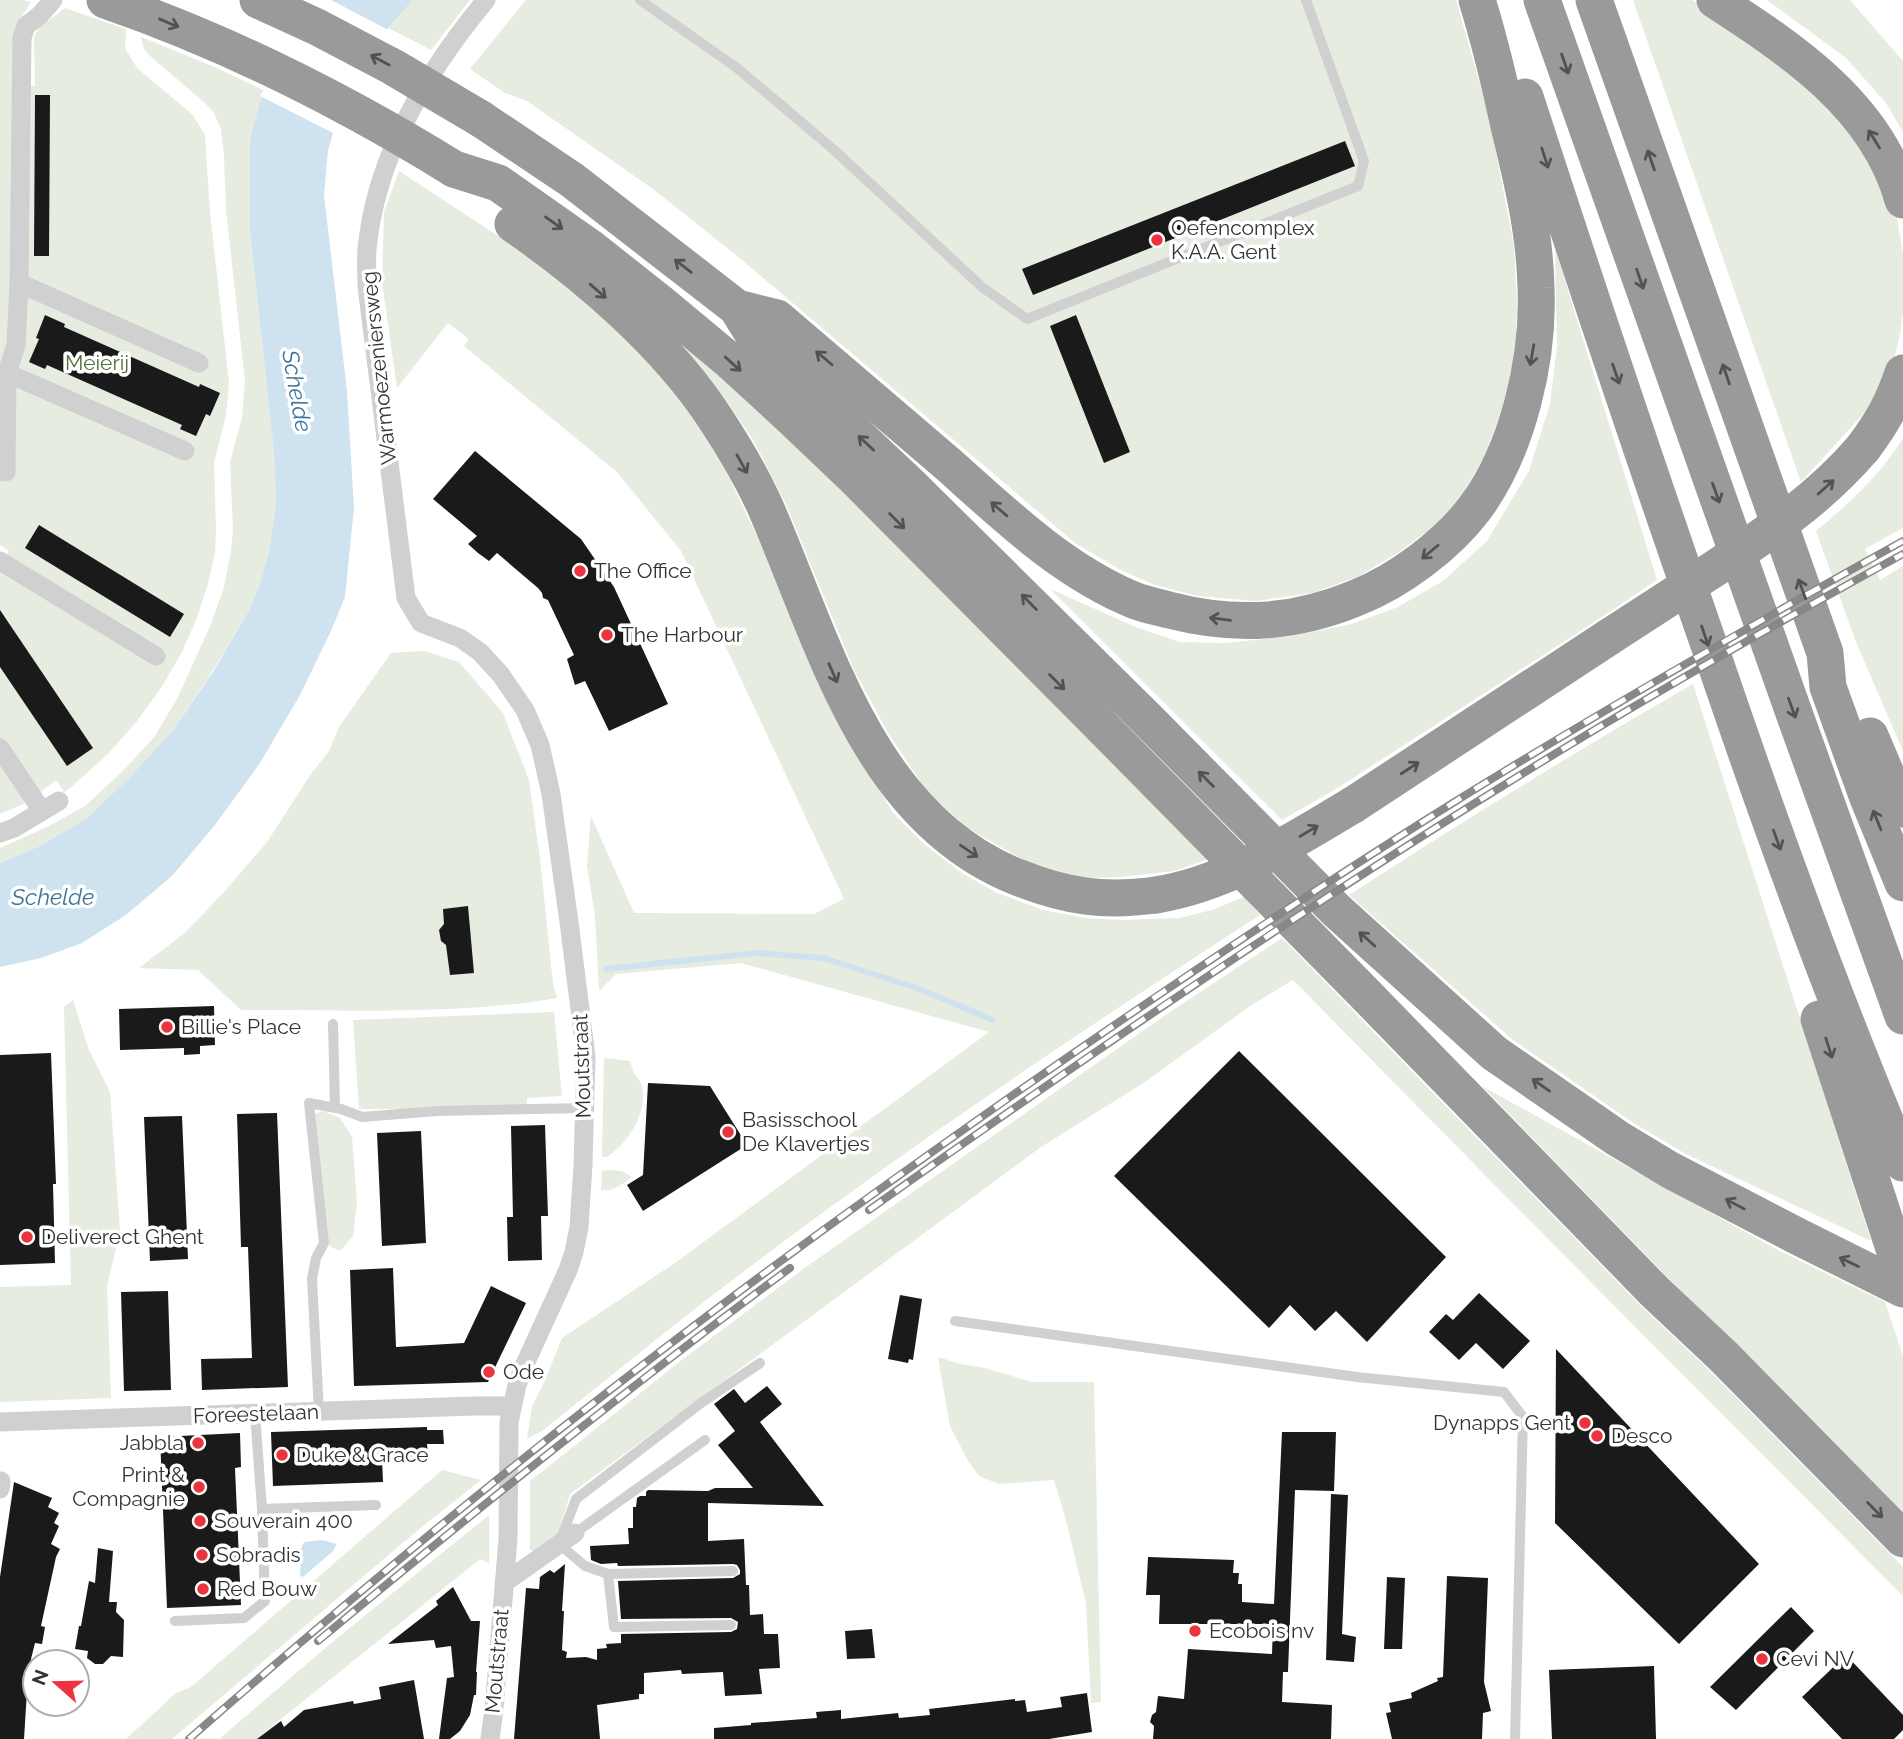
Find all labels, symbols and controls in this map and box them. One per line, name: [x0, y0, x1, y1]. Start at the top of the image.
one-way arrow: [157, 17, 179, 30]
one-way arrow: [370, 53, 391, 66]
one-way arrow: [1559, 53, 1572, 75]
one-way arrow: [1867, 129, 1881, 149]
one-way arrow: [1539, 147, 1552, 169]
one-way arrow: [1644, 149, 1656, 171]
place label: Oefencomplex K.A.A. Gent: [1171, 215, 1315, 264]
one-way arrow: [544, 216, 563, 230]
marker: Oefencomplex K.A.A. Gent: [1149, 232, 1165, 248]
one-way arrow: [674, 258, 692, 273]
one-way arrow: [1634, 268, 1647, 290]
street label: Warmoezeniersweg: [356, 270, 401, 466]
one-way arrow: [589, 283, 607, 299]
one-way arrow: [1524, 343, 1538, 366]
water label: Schelde: [277, 347, 318, 434]
park label: Meierij: [65, 350, 129, 375]
one-way arrow: [816, 350, 834, 366]
one-way arrow: [723, 355, 741, 371]
one-way arrow: [1610, 363, 1623, 385]
one-way arrow: [1719, 364, 1732, 386]
one-way arrow: [858, 435, 875, 452]
one-way arrow: [736, 454, 750, 474]
one-way arrow: [1817, 479, 1835, 495]
one-way arrow: [1711, 482, 1723, 504]
one-way arrow: [990, 501, 1008, 517]
one-way arrow: [888, 512, 905, 529]
one-way arrow: [1421, 544, 1439, 560]
place label: The Office: [594, 558, 692, 583]
marker: The Office: [572, 563, 588, 579]
one-way arrow: [1795, 578, 1808, 600]
one-way arrow: [1021, 594, 1038, 611]
one-way arrow: [1209, 613, 1232, 626]
place label: The Harbour: [621, 622, 744, 647]
one-way arrow: [1700, 624, 1712, 646]
marker: The Harbour: [599, 627, 615, 643]
one-way arrow: [827, 662, 840, 683]
one-way arrow: [1049, 673, 1066, 690]
one-way arrow: [1787, 696, 1799, 718]
one-way arrow: [1399, 760, 1419, 774]
one-way arrow: [1197, 770, 1214, 787]
one-way arrow: [1870, 810, 1883, 831]
one-way arrow: [1298, 824, 1318, 838]
one-way arrow: [1772, 829, 1784, 851]
one-way arrow: [959, 844, 979, 858]
water label: Schelde: [11, 883, 94, 910]
one-way arrow: [1359, 930, 1376, 947]
street label: Moutstraat: [567, 1013, 596, 1119]
place label: Billie's Place: [181, 1014, 301, 1039]
marker: Billie's Place: [159, 1019, 175, 1035]
one-way arrow: [1824, 1036, 1836, 1058]
one-way arrow: [1532, 1078, 1551, 1092]
place label: Basisschool De Klavertjes: [742, 1107, 870, 1156]
marker: Basisschool De Klavertjes: [720, 1124, 736, 1140]
one-way arrow: [1725, 1196, 1745, 1210]
place label: Deliverect Ghent: [41, 1224, 204, 1249]
marker: Deliverect Ghent: [19, 1229, 35, 1245]
one-way arrow: [1839, 1255, 1860, 1268]
place label: Ode: [503, 1359, 544, 1384]
marker: Ode: [481, 1364, 497, 1380]
street label: Foreestelaan: [193, 1399, 319, 1428]
place label: Dynapps Gent: [1433, 1410, 1571, 1435]
marker: Dynapps Gent: [1577, 1415, 1593, 1431]
place label: Desco: [1611, 1423, 1672, 1448]
marker: Desco: [1589, 1428, 1605, 1444]
place label: Jabbla: [120, 1430, 184, 1455]
marker: Jabbla: [190, 1435, 206, 1451]
place label: Duke & Grace: [296, 1442, 429, 1467]
marker: Duke & Grace: [274, 1447, 290, 1463]
place label: Print & Compagnie: [72, 1462, 185, 1511]
marker: Print & Compagnie: [191, 1479, 207, 1495]
one-way arrow: [1866, 1501, 1883, 1518]
place label: Souverain 400: [214, 1508, 353, 1533]
marker: Souverain 400: [192, 1513, 208, 1529]
place label: Sobradis: [216, 1542, 301, 1567]
marker: Sobradis: [194, 1547, 210, 1563]
place label: Red Bouw: [217, 1576, 317, 1601]
marker: Red Bouw: [195, 1581, 211, 1597]
street label: Moutstraat: [479, 1608, 514, 1714]
place label: Ecobois nv: [1209, 1618, 1314, 1643]
marker: Ecobois nv: [1187, 1623, 1203, 1639]
place label: Cevi NV: [1776, 1646, 1854, 1671]
north arrow: [21, 1648, 91, 1718]
marker: Cevi NV: [1754, 1651, 1770, 1667]
text: N: [27, 1667, 53, 1688]

